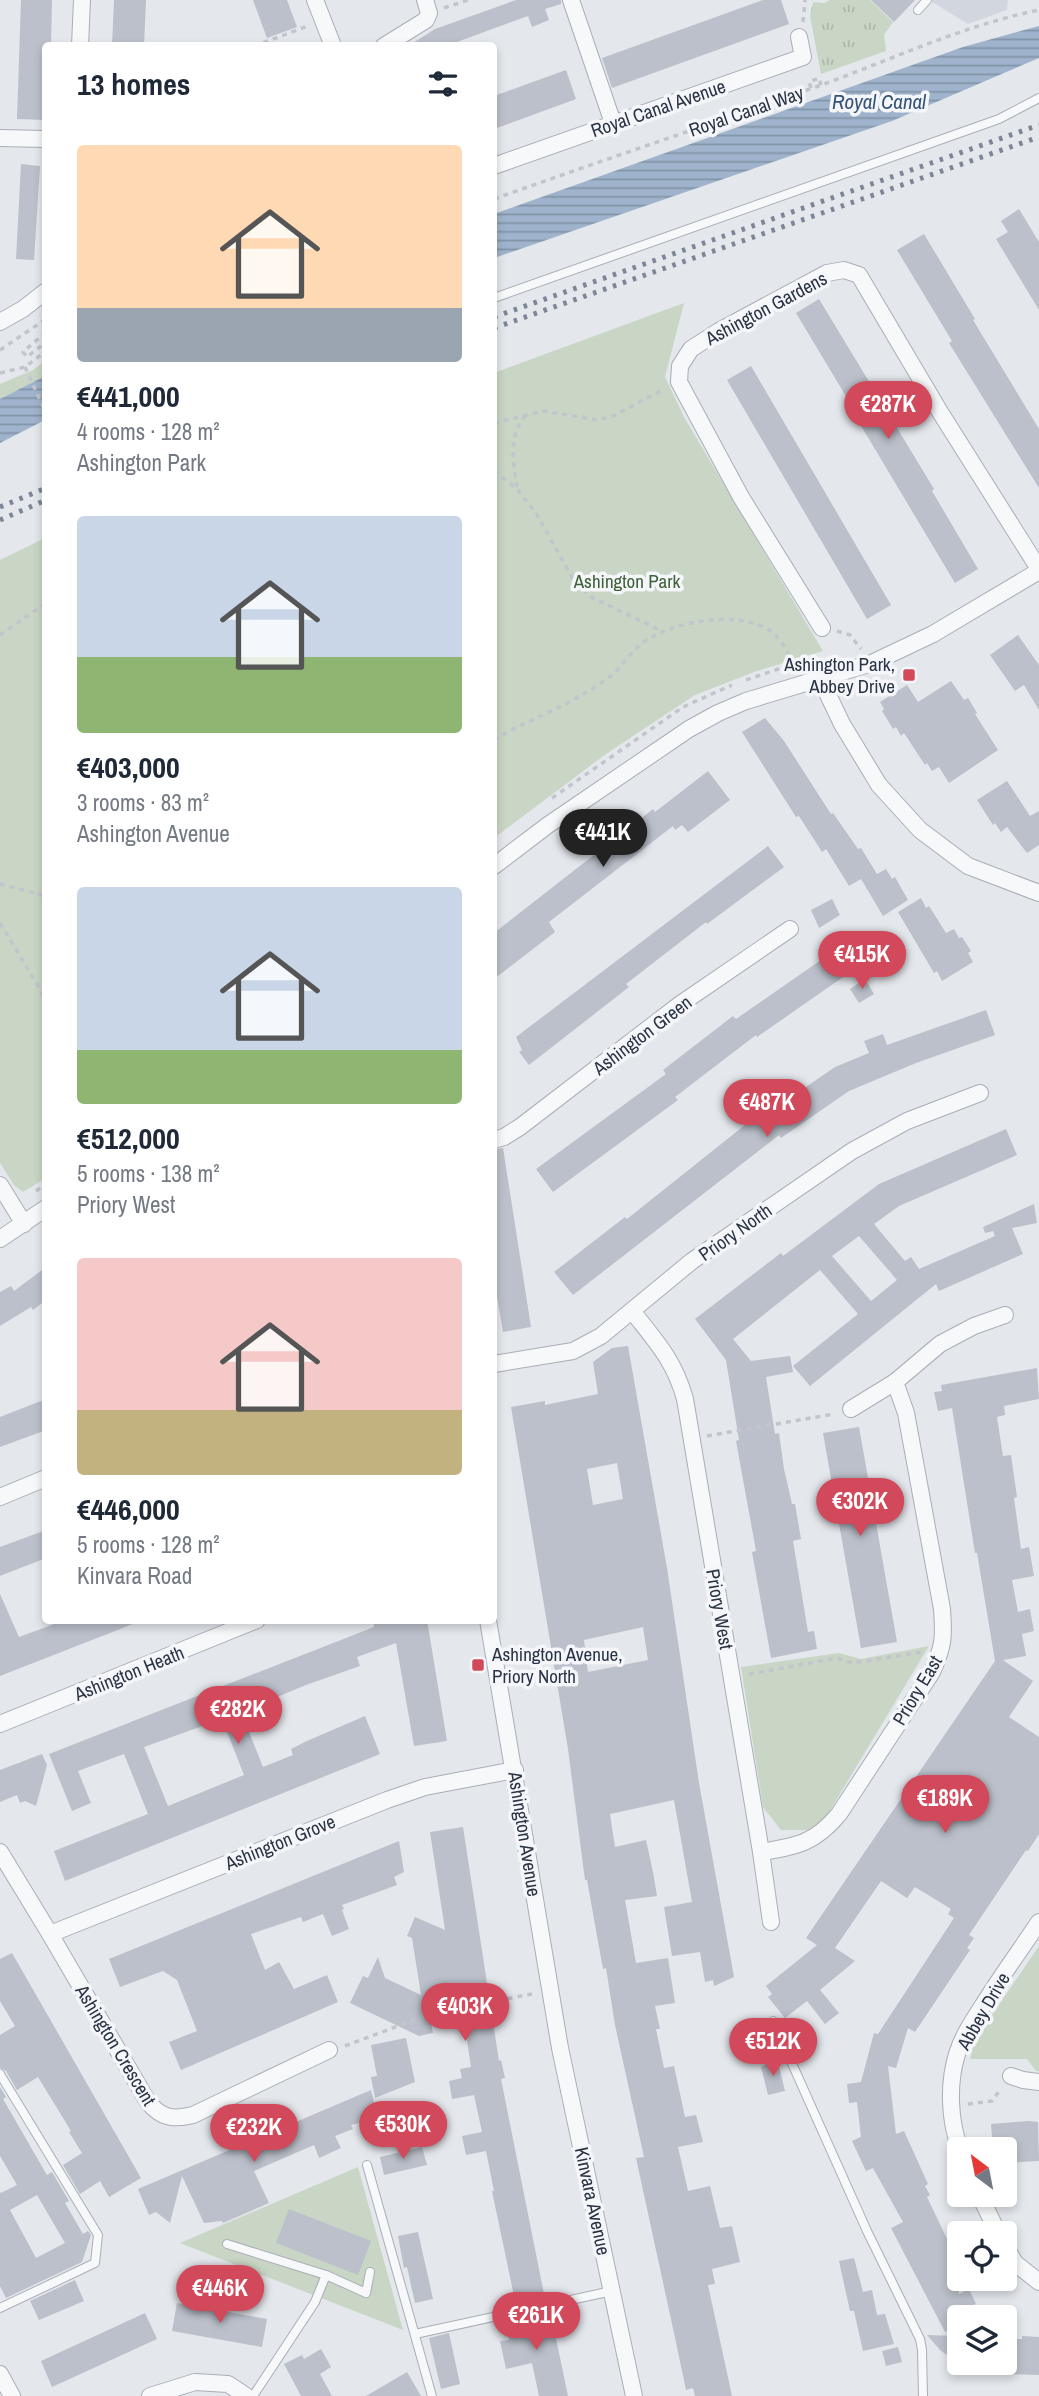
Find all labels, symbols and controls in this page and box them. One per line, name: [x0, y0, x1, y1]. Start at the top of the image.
text: 13 homes: [77, 64, 191, 104]
icon: filters: [424, 65, 462, 103]
street label: Royal Canal Avenue: [587, 73, 729, 143]
street label: Royal Canal Way: [685, 79, 807, 143]
water label: Royal Canal: [832, 87, 927, 116]
icon: home: [207, 191, 333, 317]
street label: Ashington Gardens: [700, 265, 832, 351]
text: €441,000: [77, 376, 180, 416]
pin: €287K: [839, 382, 937, 441]
text: €287K: [860, 388, 916, 419]
text: 4 rooms · 128 m²: [77, 416, 220, 447]
text: Ashington Park: [77, 447, 206, 478]
icon: home: [207, 562, 333, 688]
park label: Ashington Park: [573, 568, 680, 594]
place label: Ashington Park, Abbey Drive: [783, 651, 895, 699]
marker: Ashington Park, Abbey Drive: [901, 667, 917, 683]
text: €403,000: [77, 747, 180, 787]
text: 3 rooms · 83 m²: [77, 787, 209, 818]
pin: €441K: [554, 810, 652, 869]
text: €441K: [575, 816, 631, 847]
text: Ashington Avenue: [77, 818, 230, 849]
pin: €415K: [813, 932, 911, 991]
icon: home: [207, 933, 333, 1059]
text: €415K: [834, 938, 890, 969]
street label: Ashington Green: [586, 989, 697, 1081]
pin: €487K: [718, 1080, 816, 1139]
text: €487K: [739, 1086, 795, 1117]
text: €512,000: [77, 1118, 180, 1158]
text: 5 rooms · 138 m²: [77, 1158, 220, 1189]
text: Priory West: [77, 1189, 175, 1220]
street label: Priory North: [693, 1197, 777, 1267]
icon: home: [207, 1304, 333, 1430]
pin: €302K: [811, 1478, 909, 1538]
text: €302K: [832, 1485, 888, 1516]
text: €446,000: [77, 1489, 180, 1529]
text: 5 rooms · 128 m²: [77, 1529, 220, 1560]
text: Kinvara Road: [77, 1560, 192, 1591]
street label: Priory West: [700, 1567, 740, 1652]
street label: Ashington Heath: [69, 1639, 188, 1707]
place label: Ashington Avenue, Priory North: [491, 1641, 623, 1689]
street label: Priory East: [886, 1650, 948, 1730]
marker: Ashington Avenue, Priory North: [470, 1657, 486, 1673]
pin: €282K: [189, 1686, 287, 1746]
text: €282K: [210, 1693, 266, 1724]
street label: Ashington Avenue: [502, 1769, 548, 1898]
pin: €189K: [896, 1776, 994, 1835]
text: €189K: [917, 1782, 973, 1813]
street label: Ashington Grove: [220, 1808, 339, 1876]
street label: Abbey Drive: [950, 1967, 1016, 2055]
street label: Ashington Crescent: [69, 1979, 163, 2111]
pin: €403K: [416, 1983, 514, 2043]
text: €403K: [437, 1990, 493, 2021]
pin: €512K: [724, 2018, 822, 2078]
text: €512K: [745, 2025, 801, 2056]
pin: €530K: [354, 2102, 452, 2161]
pin: €232K: [205, 2104, 303, 2164]
text: €530K: [375, 2108, 431, 2139]
text: €232K: [226, 2111, 282, 2142]
north arrow: [947, 2137, 1017, 2207]
map controls: [947, 2137, 1017, 2375]
street label: Kinvara Avenue: [569, 2145, 617, 2257]
button: locate: [947, 2221, 1017, 2291]
pin: €446K: [171, 2266, 269, 2325]
text: €446K: [192, 2272, 248, 2303]
pin: €261K: [487, 2292, 585, 2352]
text: €261K: [508, 2299, 564, 2330]
button: layers: [947, 2305, 1017, 2375]

